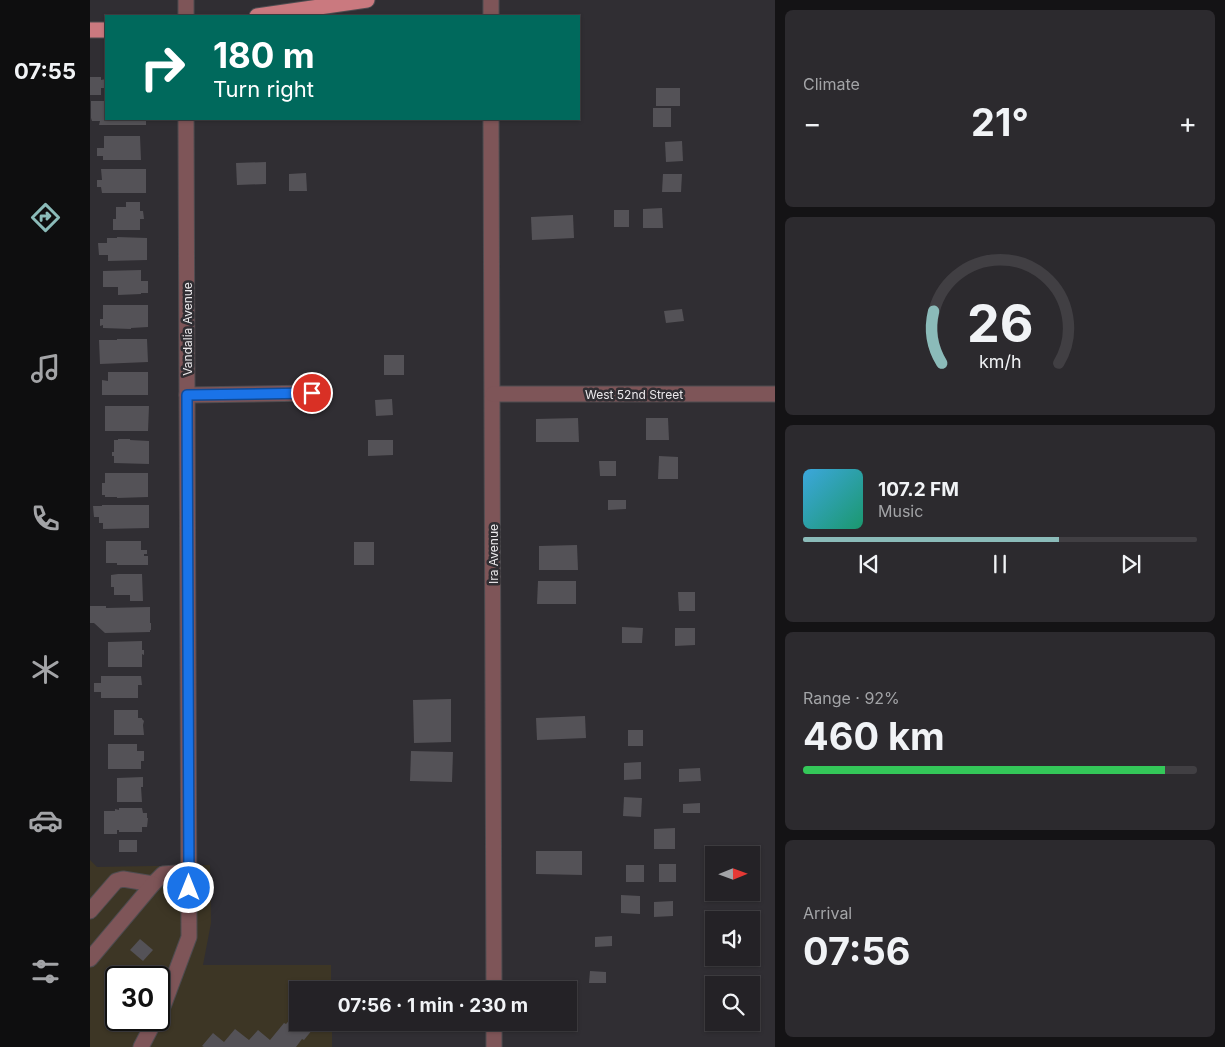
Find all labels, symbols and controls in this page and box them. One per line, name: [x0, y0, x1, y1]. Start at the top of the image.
text: 180 m: [213, 34, 315, 76]
icon: right: [130, 35, 195, 100]
text: 07:55: [14, 58, 76, 84]
text: Climate: [803, 74, 860, 94]
text: Turn right: [213, 76, 314, 102]
text: 21°: [971, 99, 1029, 145]
text: −: [803, 106, 822, 140]
text: +: [1178, 106, 1197, 140]
icon: directions: [28, 200, 63, 235]
street label: Vandalia Avenue: [180, 282, 195, 376]
text: 26: [967, 292, 1033, 355]
icon: music: [28, 351, 63, 386]
text: km/h: [979, 351, 1021, 372]
pin: [291, 372, 333, 414]
icon: arrive: [298, 379, 326, 407]
street label: West 52nd Street: [585, 387, 683, 402]
text: 107.2 FM: [878, 478, 959, 501]
icon: phone: [28, 501, 63, 536]
text: Music: [878, 501, 923, 521]
street label: Ira Avenue: [486, 524, 501, 584]
icon: previous: [855, 550, 883, 578]
icon: pause: [986, 550, 1014, 578]
icon: next: [1117, 550, 1145, 578]
icon: climate: [28, 652, 63, 687]
text: Range · 92%: [803, 688, 900, 708]
text: 460 km: [803, 713, 945, 759]
icon: car: [28, 803, 63, 838]
north arrow: [705, 846, 760, 901]
map controls: [705, 846, 760, 1031]
position arrow: [162, 861, 214, 913]
text: Arrival: [803, 903, 852, 923]
button: sound: [705, 911, 760, 966]
text: 07:56: [803, 928, 910, 974]
icon: filters: [28, 954, 63, 989]
speed limit sign: 30: [105, 966, 170, 1031]
button: search: [705, 976, 760, 1031]
text: 07:56 · 1 min · 230 m: [338, 994, 528, 1017]

